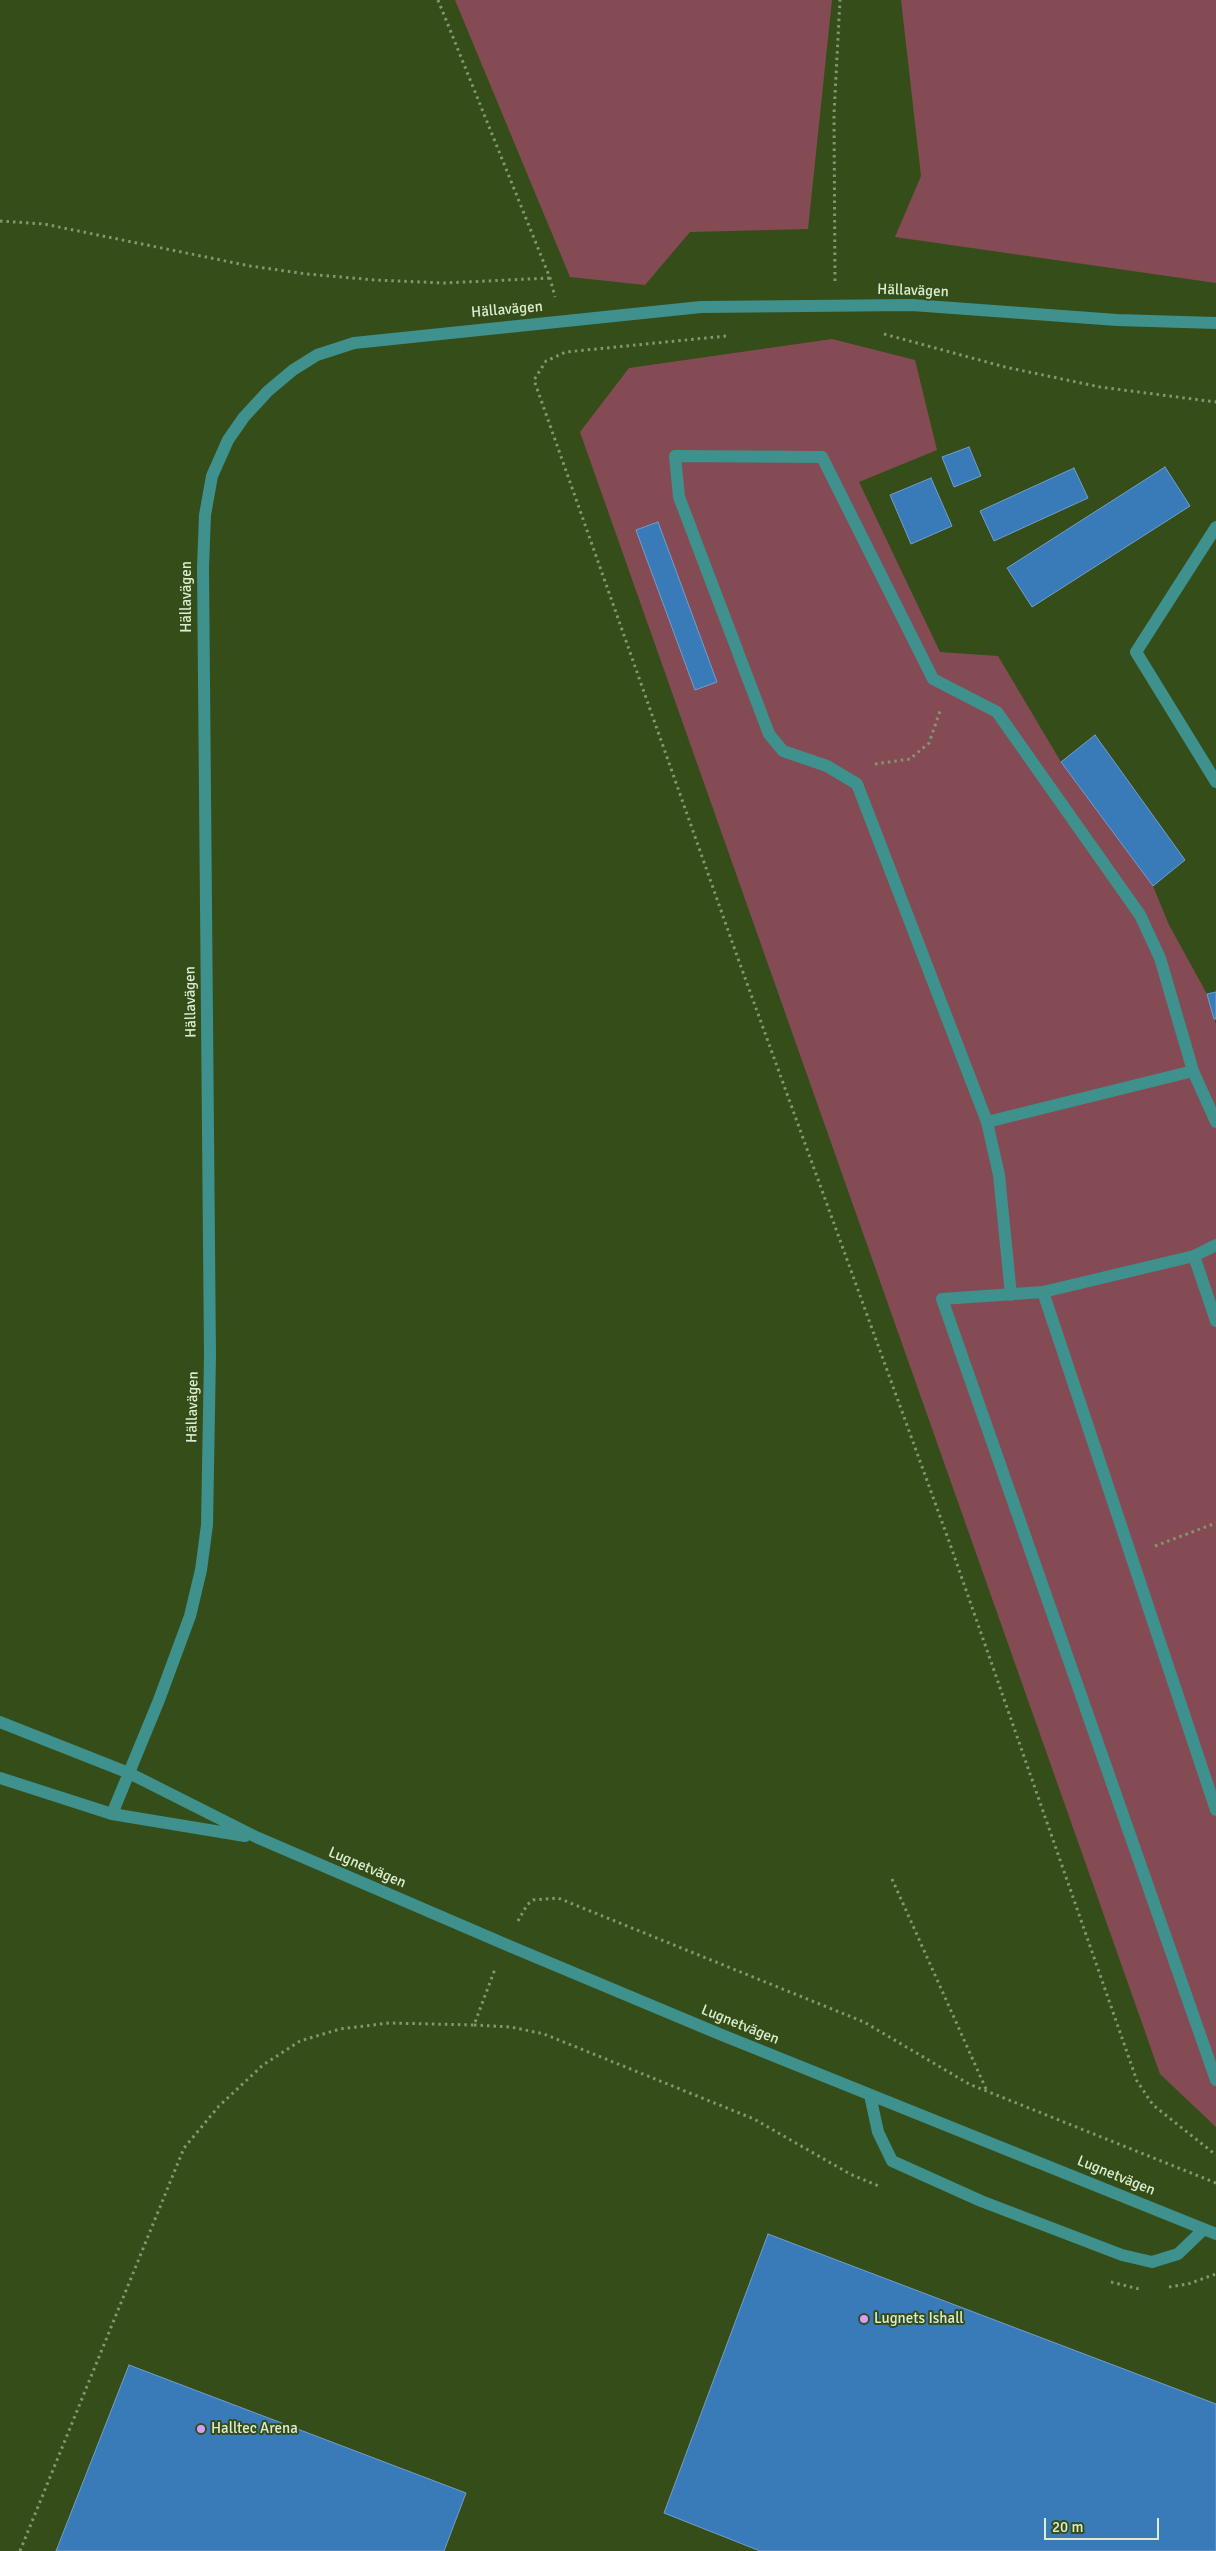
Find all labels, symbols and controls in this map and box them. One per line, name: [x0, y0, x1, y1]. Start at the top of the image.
street label: Hällavägen: [877, 281, 949, 301]
street label: Hällavägen: [470, 298, 544, 322]
street label: Hällavägen: [178, 561, 196, 633]
street label: Hällavägen: [181, 966, 201, 1038]
street label: Hällavägen: [183, 1371, 203, 1443]
street label: Lugnetvägen: [325, 1844, 409, 1892]
street label: Lugnetvägen: [698, 2001, 782, 2049]
street label: Lugnetvägen: [1074, 2152, 1158, 2200]
place label: Lugnets Ishall: [874, 2310, 964, 2328]
marker: Lugnets Ishall: [858, 2313, 870, 2325]
place label: Halltec Arena: [211, 2420, 298, 2438]
marker: Halltec Arena: [195, 2423, 207, 2435]
scale bar: [1046, 2508, 1161, 2540]
text: 20 m: [1052, 2518, 1083, 2536]

